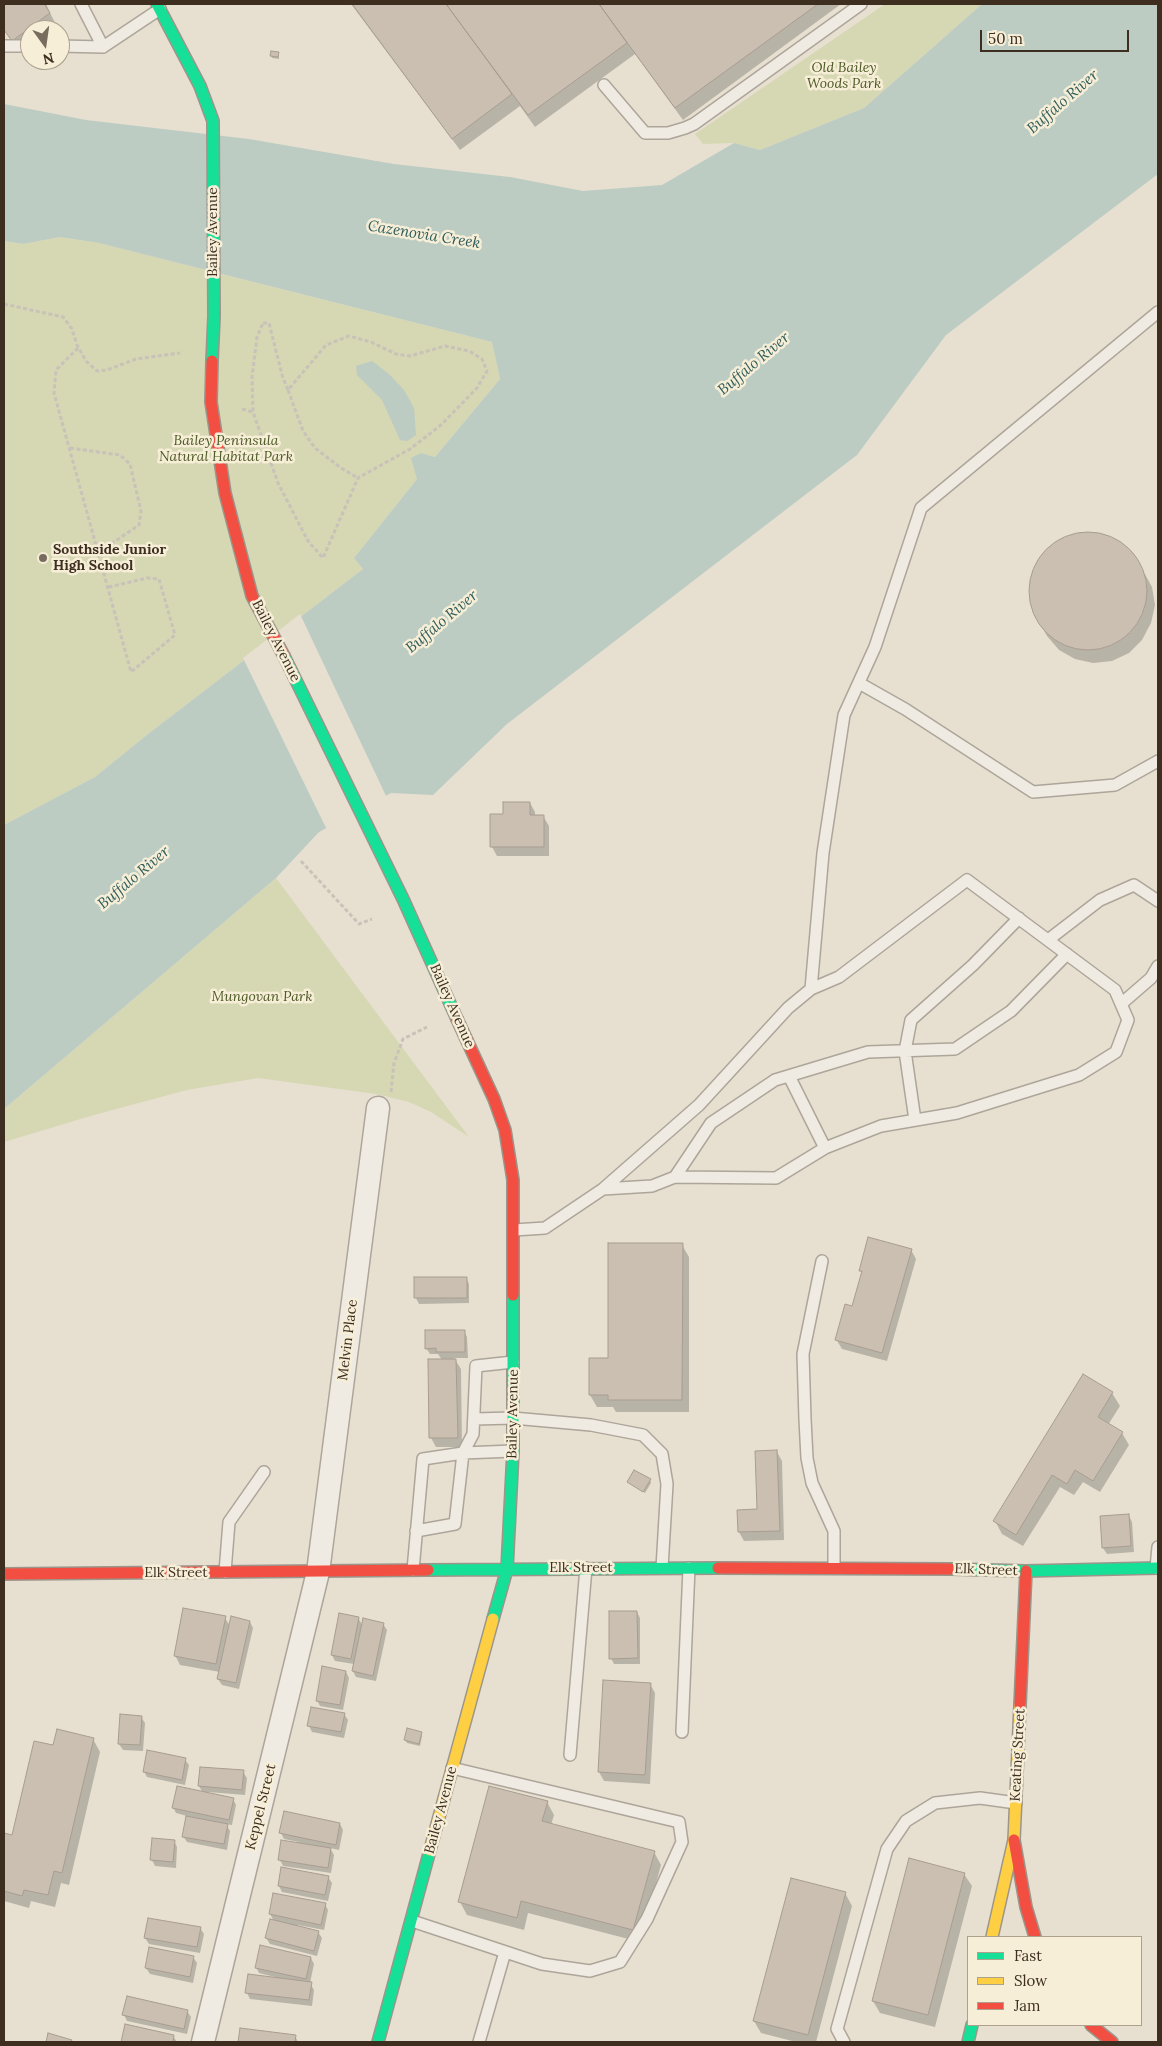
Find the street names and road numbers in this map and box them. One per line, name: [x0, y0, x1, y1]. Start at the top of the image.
street label: Bailey Avenue: [205, 187, 221, 277]
street label: Bailey Avenue: [248, 597, 304, 685]
street label: Bailey Avenue: [426, 962, 478, 1050]
street label: Melvin Place: [335, 1298, 361, 1382]
street label: Bailey Avenue: [504, 1369, 522, 1459]
street label: Elk Street: [549, 1560, 613, 1576]
street label: Elk Street: [954, 1560, 1018, 1580]
street label: Elk Street: [144, 1565, 208, 1581]
street label: Keating Street: [1007, 1708, 1029, 1802]
street label: Keppel Street: [242, 1762, 280, 1852]
street label: Bailey Avenue: [421, 1764, 461, 1856]

